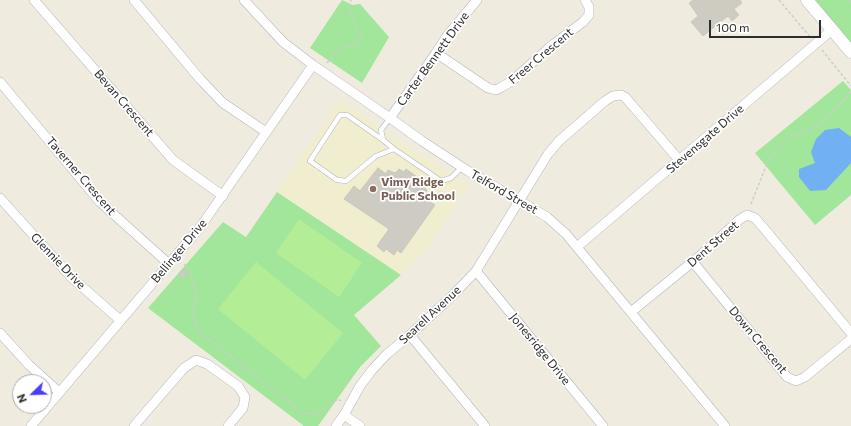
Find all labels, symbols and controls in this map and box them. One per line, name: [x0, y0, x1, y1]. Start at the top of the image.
street label: Carter Bennett Drive: [394, 9, 472, 109]
scale bar: [711, 12, 823, 38]
text: 100 m: [716, 20, 750, 34]
street label: Freer Crescent: [506, 25, 576, 87]
street label: Bevan Crescent: [91, 67, 157, 139]
street label: Stevensgate Drive: [663, 102, 747, 176]
street label: Taverner Crescent: [43, 134, 119, 218]
street label: Telford Street: [468, 167, 540, 217]
place label: Vimy Ridge Public School: [381, 175, 455, 203]
marker: Vimy Ridge Public School: [368, 184, 378, 194]
street label: Bellinger Drive: [148, 216, 210, 286]
street label: Dent Street: [684, 218, 742, 270]
street label: Glennie Drive: [28, 230, 88, 292]
street label: Searell Avenue: [396, 283, 464, 347]
street label: Down Crescent: [726, 303, 790, 377]
street label: Jonesridge Drive: [507, 310, 573, 388]
north arrow: [12, 374, 52, 414]
text: N: [14, 392, 29, 405]

